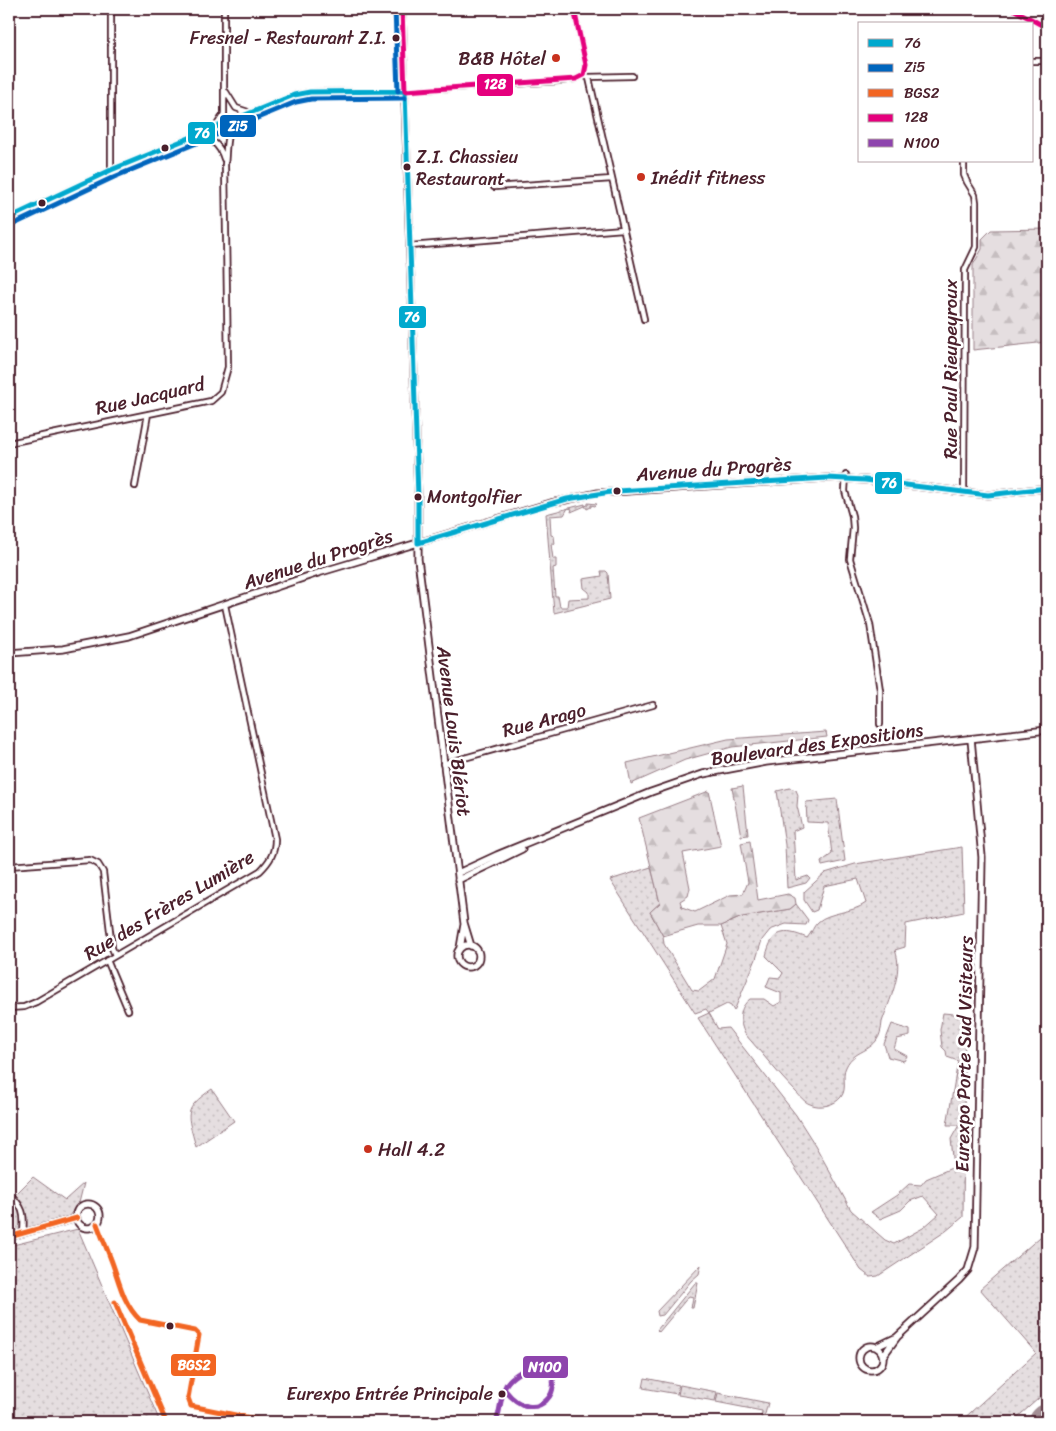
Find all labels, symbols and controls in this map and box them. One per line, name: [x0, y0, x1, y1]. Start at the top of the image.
place label: Fresnel - Restaurant Z.I.: [190, 22, 387, 54]
legend: [858, 22, 1034, 162]
text: 76: [904, 30, 921, 56]
marker: Fresnel - Restaurant Z.I.: [391, 33, 401, 43]
place label: B&B Hôtel: [458, 42, 547, 75]
marker: B&B Hôtel: [550, 52, 562, 64]
text: Zi5: [904, 54, 925, 80]
text: 128: [484, 72, 507, 97]
line badge: 128: [476, 73, 514, 97]
text: BGS2: [904, 80, 940, 106]
text: 128: [904, 104, 928, 130]
line badge: Zi5: [219, 114, 257, 138]
text: Zi5: [227, 114, 248, 139]
line badge: 76: [187, 121, 216, 145]
text: 76: [194, 121, 210, 146]
text: N100: [904, 130, 940, 156]
place label: Z.I. Chassieu Restaurant: [416, 141, 518, 195]
unlabelled marker: [160, 143, 170, 153]
place label: Inédit fitness: [650, 161, 766, 194]
marker: Z.I. Chassieu Restaurant: [402, 162, 412, 172]
marker: Inédit fitness: [635, 171, 647, 183]
unlabelled marker: [37, 198, 47, 208]
street label: Rue Paul Rieupeyroux: [934, 279, 967, 459]
line badge: 76: [398, 305, 427, 329]
text: 76: [404, 305, 420, 330]
street label: Rue Jacquard: [92, 367, 210, 425]
street label: Avenue du Progrès: [634, 447, 793, 491]
line badge: 76: [874, 471, 903, 495]
text: 76: [881, 471, 897, 496]
place label: Montgolfier: [427, 481, 523, 513]
unlabelled marker: [612, 486, 622, 496]
marker: Montgolfier: [413, 492, 423, 502]
street label: Avenue du Progrès: [238, 519, 397, 599]
street label: Avenue Louis Blériot: [427, 643, 481, 818]
street label: Rue Arago: [498, 693, 590, 747]
street label: Boulevard des Expositions: [709, 713, 925, 775]
street label: Rue des Frères Lumière: [77, 841, 261, 969]
street label: Eurexpo Porte Sud Visiteurs: [945, 935, 983, 1172]
place label: Hall 4.2: [378, 1133, 445, 1166]
marker: Hall 4.2: [362, 1143, 374, 1155]
unlabelled marker: [165, 1321, 175, 1331]
line badge: BGS2: [170, 1353, 217, 1377]
text: BGS2: [177, 1353, 211, 1378]
line badge: N100: [522, 1355, 569, 1379]
text: N100: [527, 1355, 562, 1380]
place label: Eurexpo Entrée Principale: [286, 1378, 493, 1410]
marker: Eurexpo Entrée Principale: [497, 1389, 507, 1399]

